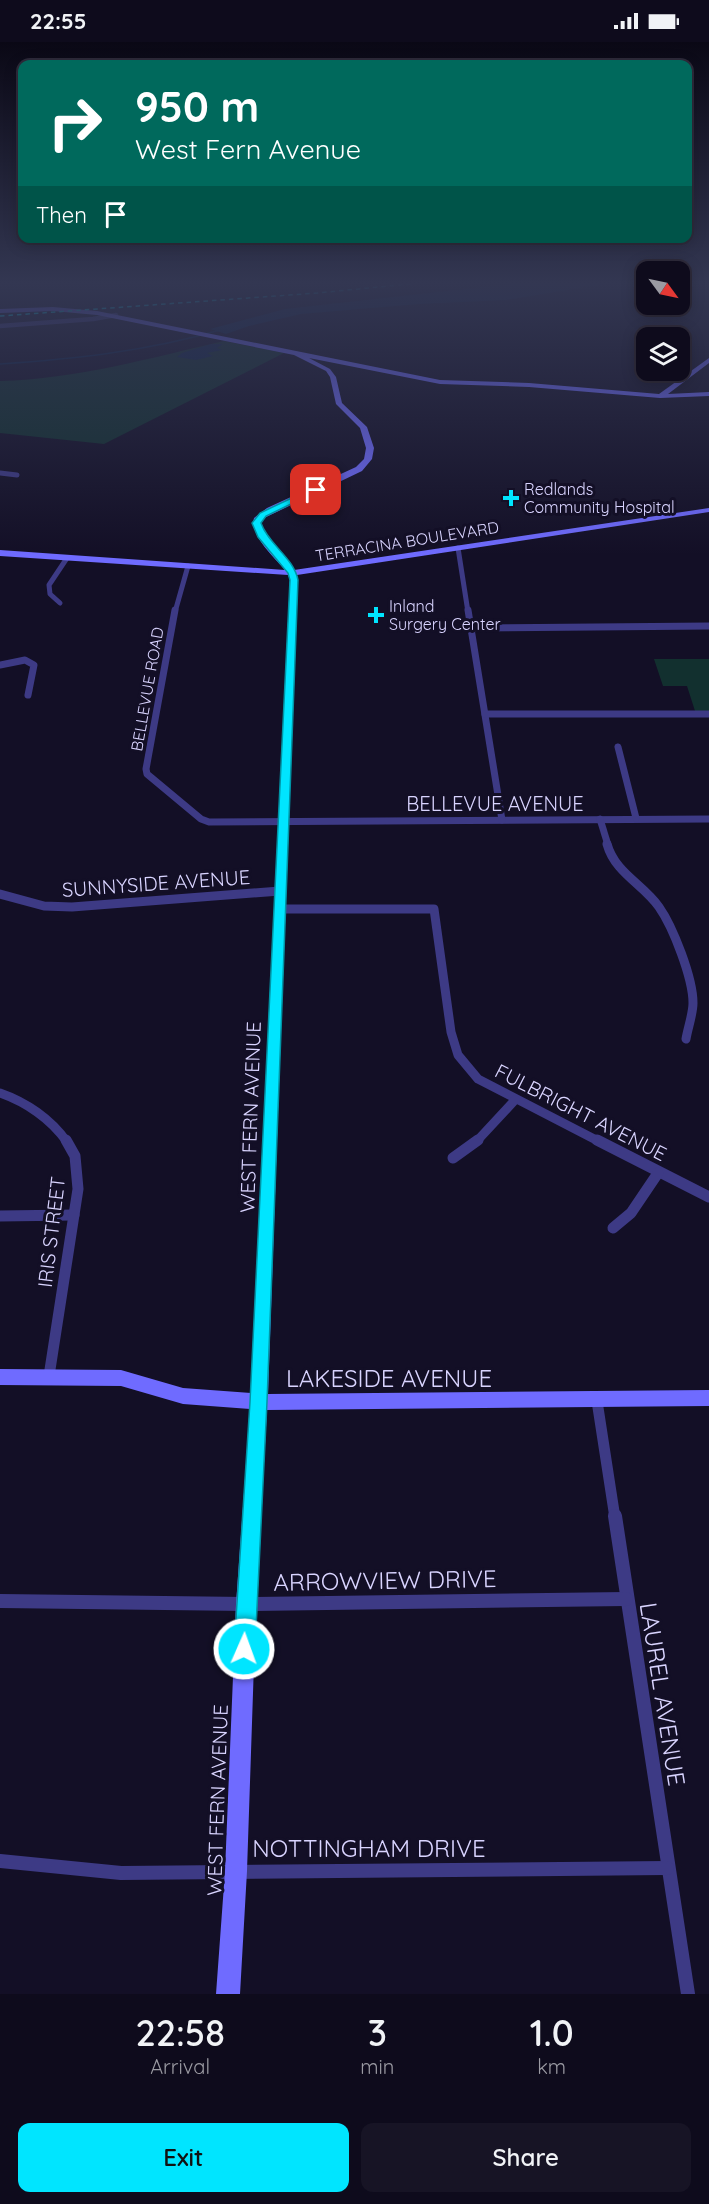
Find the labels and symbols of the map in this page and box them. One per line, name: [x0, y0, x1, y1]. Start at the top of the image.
north arrow: [636, 261, 690, 315]
pin: [290, 464, 341, 515]
place label: Redlands Community Hospital: [524, 479, 675, 517]
marker: Redlands Community Hospital: [502, 489, 520, 507]
street label: TERRACINA BOULEVARD: [314, 517, 500, 565]
place label: Inland Surgery Center: [389, 596, 501, 634]
marker: Inland Surgery Center: [367, 606, 385, 624]
street label: BELLEVUE ROAD: [126, 625, 168, 753]
street label: BELLEVUE AVENUE: [406, 791, 584, 816]
street label: SUNNYSIDE AVENUE: [61, 864, 251, 902]
street label: WEST FERN AVENUE: [234, 1021, 266, 1213]
street label: FULBRIGHT AVENUE: [491, 1058, 671, 1166]
street label: IRIS STREET: [32, 1175, 70, 1289]
street label: LAKESIDE AVENUE: [286, 1363, 492, 1393]
street label: ARROWVIEW DRIVE: [273, 1563, 497, 1597]
street label: LAUREL AVENUE: [634, 1600, 692, 1788]
position arrow: [212, 1617, 276, 1681]
street label: WEST FERN AVENUE: [201, 1704, 233, 1896]
street label: NOTTINGHAM DRIVE: [252, 1833, 486, 1863]

